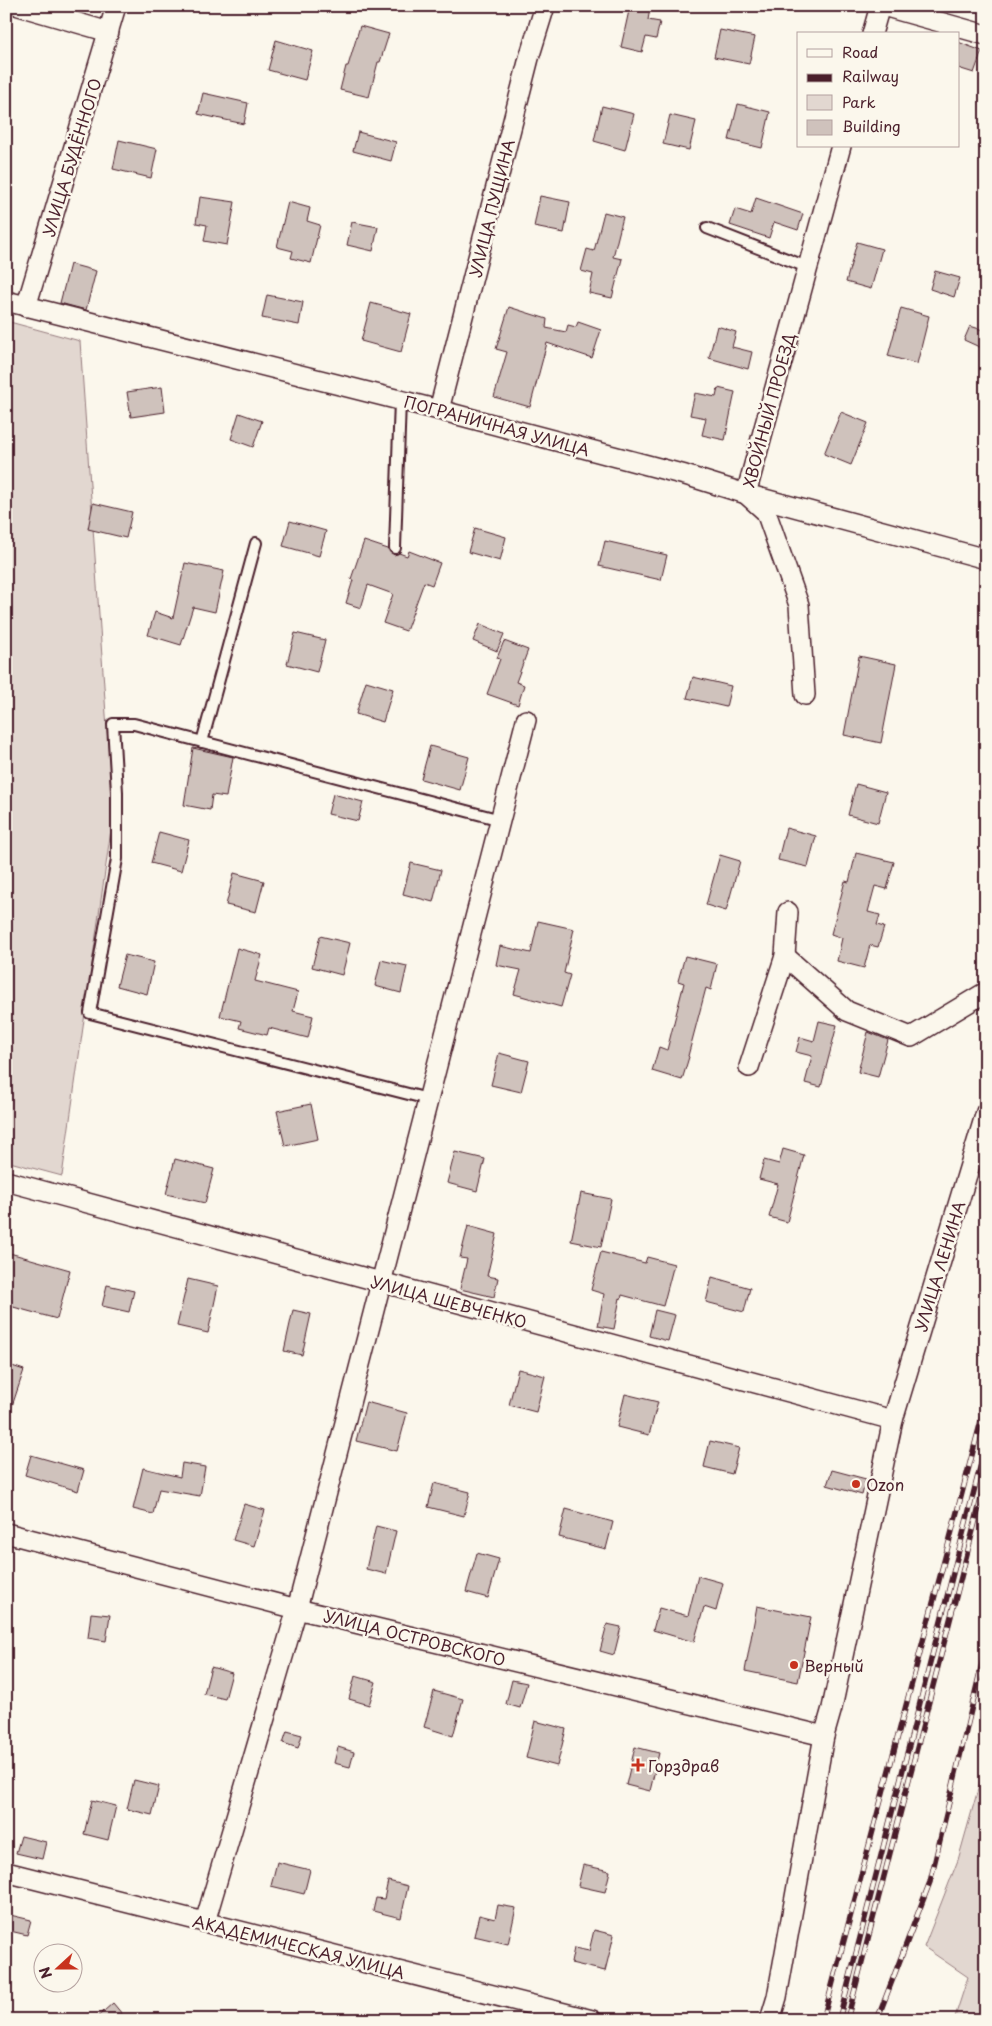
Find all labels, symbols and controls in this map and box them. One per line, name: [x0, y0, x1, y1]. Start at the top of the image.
legend: [797, 32, 960, 148]
text: Road: [842, 40, 878, 63]
text: Railway: [842, 64, 899, 87]
street label: УЛИЦА БУДЁННОГО: [35, 75, 107, 239]
text: Park: [842, 90, 876, 113]
text: Building: [842, 114, 901, 137]
street label: УЛИЦА ПУЩИНА: [462, 136, 520, 280]
street label: ХВОЙНЫЙ ПРОЕЗД: [736, 330, 800, 490]
street label: ПОГРАНИЧНАЯ УЛИЦА: [401, 389, 593, 461]
street label: УЛИЦА ЛЕНИНА: [908, 1198, 970, 1334]
street label: УЛИЦА ШЕВЧЕНКО: [368, 1269, 530, 1333]
place label: Ozon: [866, 1472, 904, 1496]
marker: Ozon: [850, 1478, 862, 1490]
street label: УЛИЦА ОСТРОВСКОГО: [322, 1603, 508, 1671]
place label: Верный: [804, 1653, 864, 1677]
marker: Верный: [788, 1659, 800, 1671]
place label: Горздрав: [648, 1753, 719, 1777]
marker: Горздрав: [632, 1759, 644, 1771]
street label: АКАДЕМИЧЕСКАЯ УЛИЦА: [190, 1908, 408, 1984]
north arrow: [32, 1944, 82, 1994]
text: N: [34, 1964, 57, 1982]

